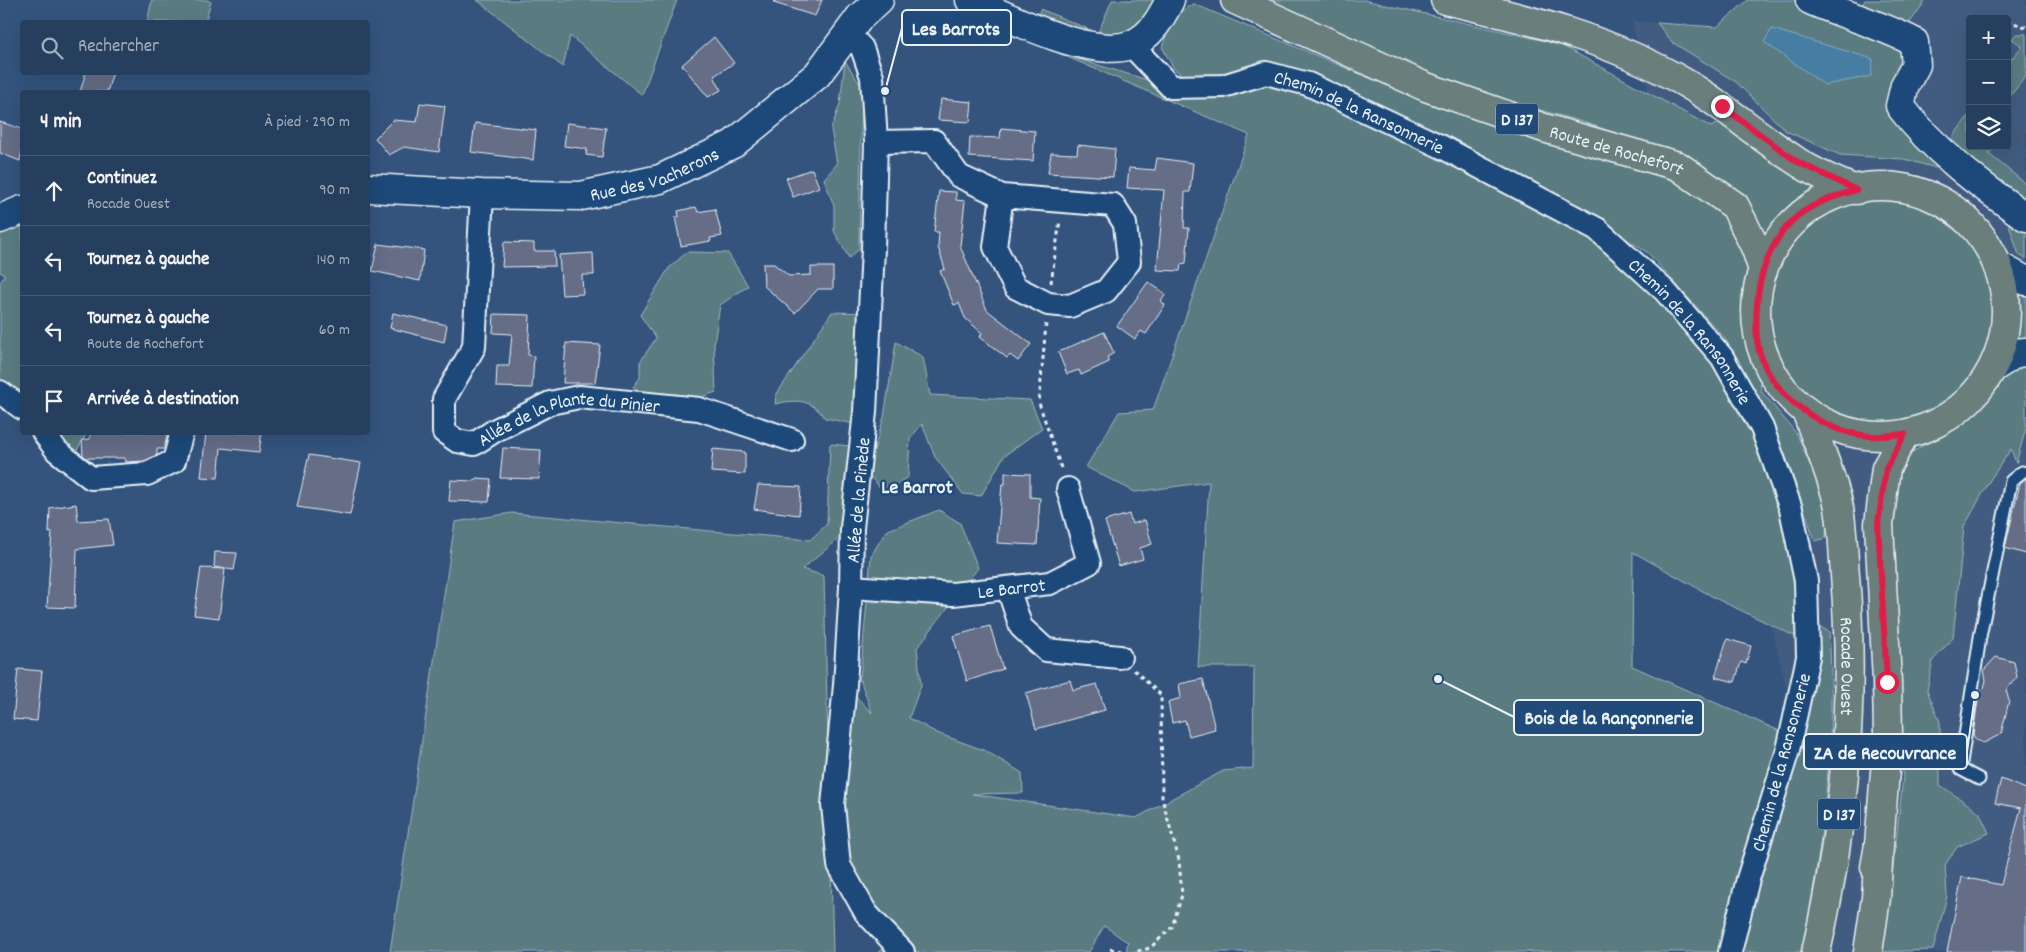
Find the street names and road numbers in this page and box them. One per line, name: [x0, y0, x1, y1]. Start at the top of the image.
street label: Chemin de la Ransonnerie: [1271, 66, 1448, 163]
road number: D 137: [1496, 104, 1538, 134]
street label: Route de Rochefort: [1546, 120, 1689, 184]
street label: Rue des Vacherons: [588, 143, 725, 211]
street label: Chemin de la Ransonnerie: [1620, 253, 1756, 411]
street label: Allée de la Plante du Pinier: [473, 387, 661, 455]
street label: Allée de la Pinède: [842, 436, 879, 564]
street label: Le Barrot: [976, 574, 1047, 608]
street label: Rocade Ouest: [1831, 617, 1859, 716]
street label: Chemin de la Ransonnerie: [1747, 671, 1820, 855]
road number: D 137: [1818, 799, 1860, 830]

